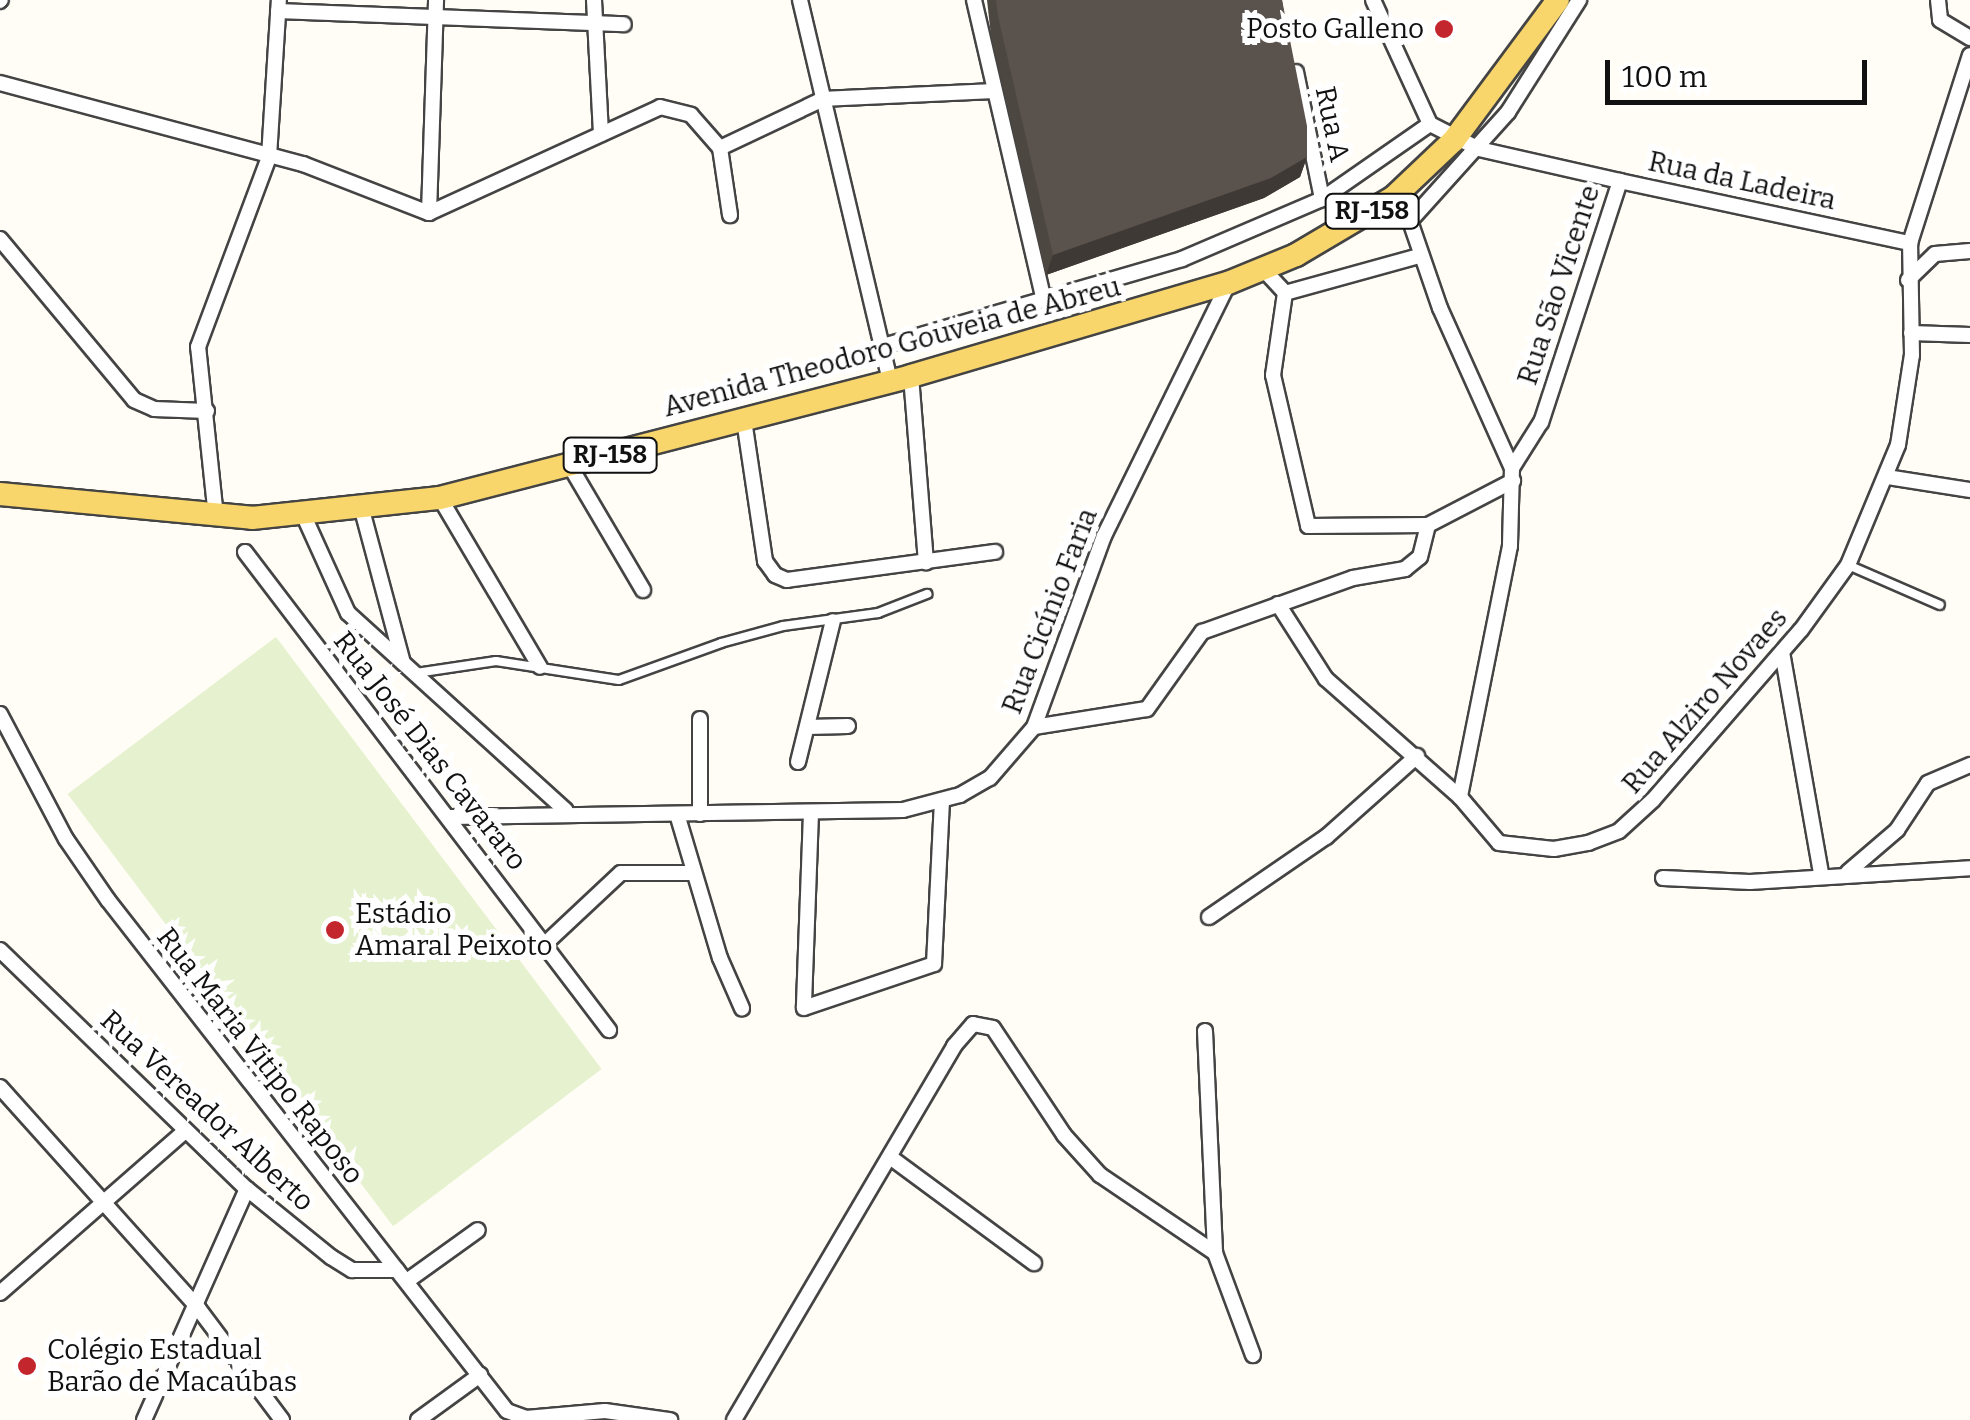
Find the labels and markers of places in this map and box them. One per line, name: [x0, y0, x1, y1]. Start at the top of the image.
place label: Posto Galleno: [1246, 12, 1424, 46]
marker: Posto Galleno: [1433, 18, 1455, 40]
place label: Estádio Amaral Peixoto: [355, 897, 553, 963]
marker: Estádio Amaral Peixoto: [324, 919, 346, 941]
place label: Colégio Estadual Barão de Macaúbas: [47, 1333, 297, 1399]
marker: Colégio Estadual Barão de Macaúbas: [16, 1355, 38, 1377]

